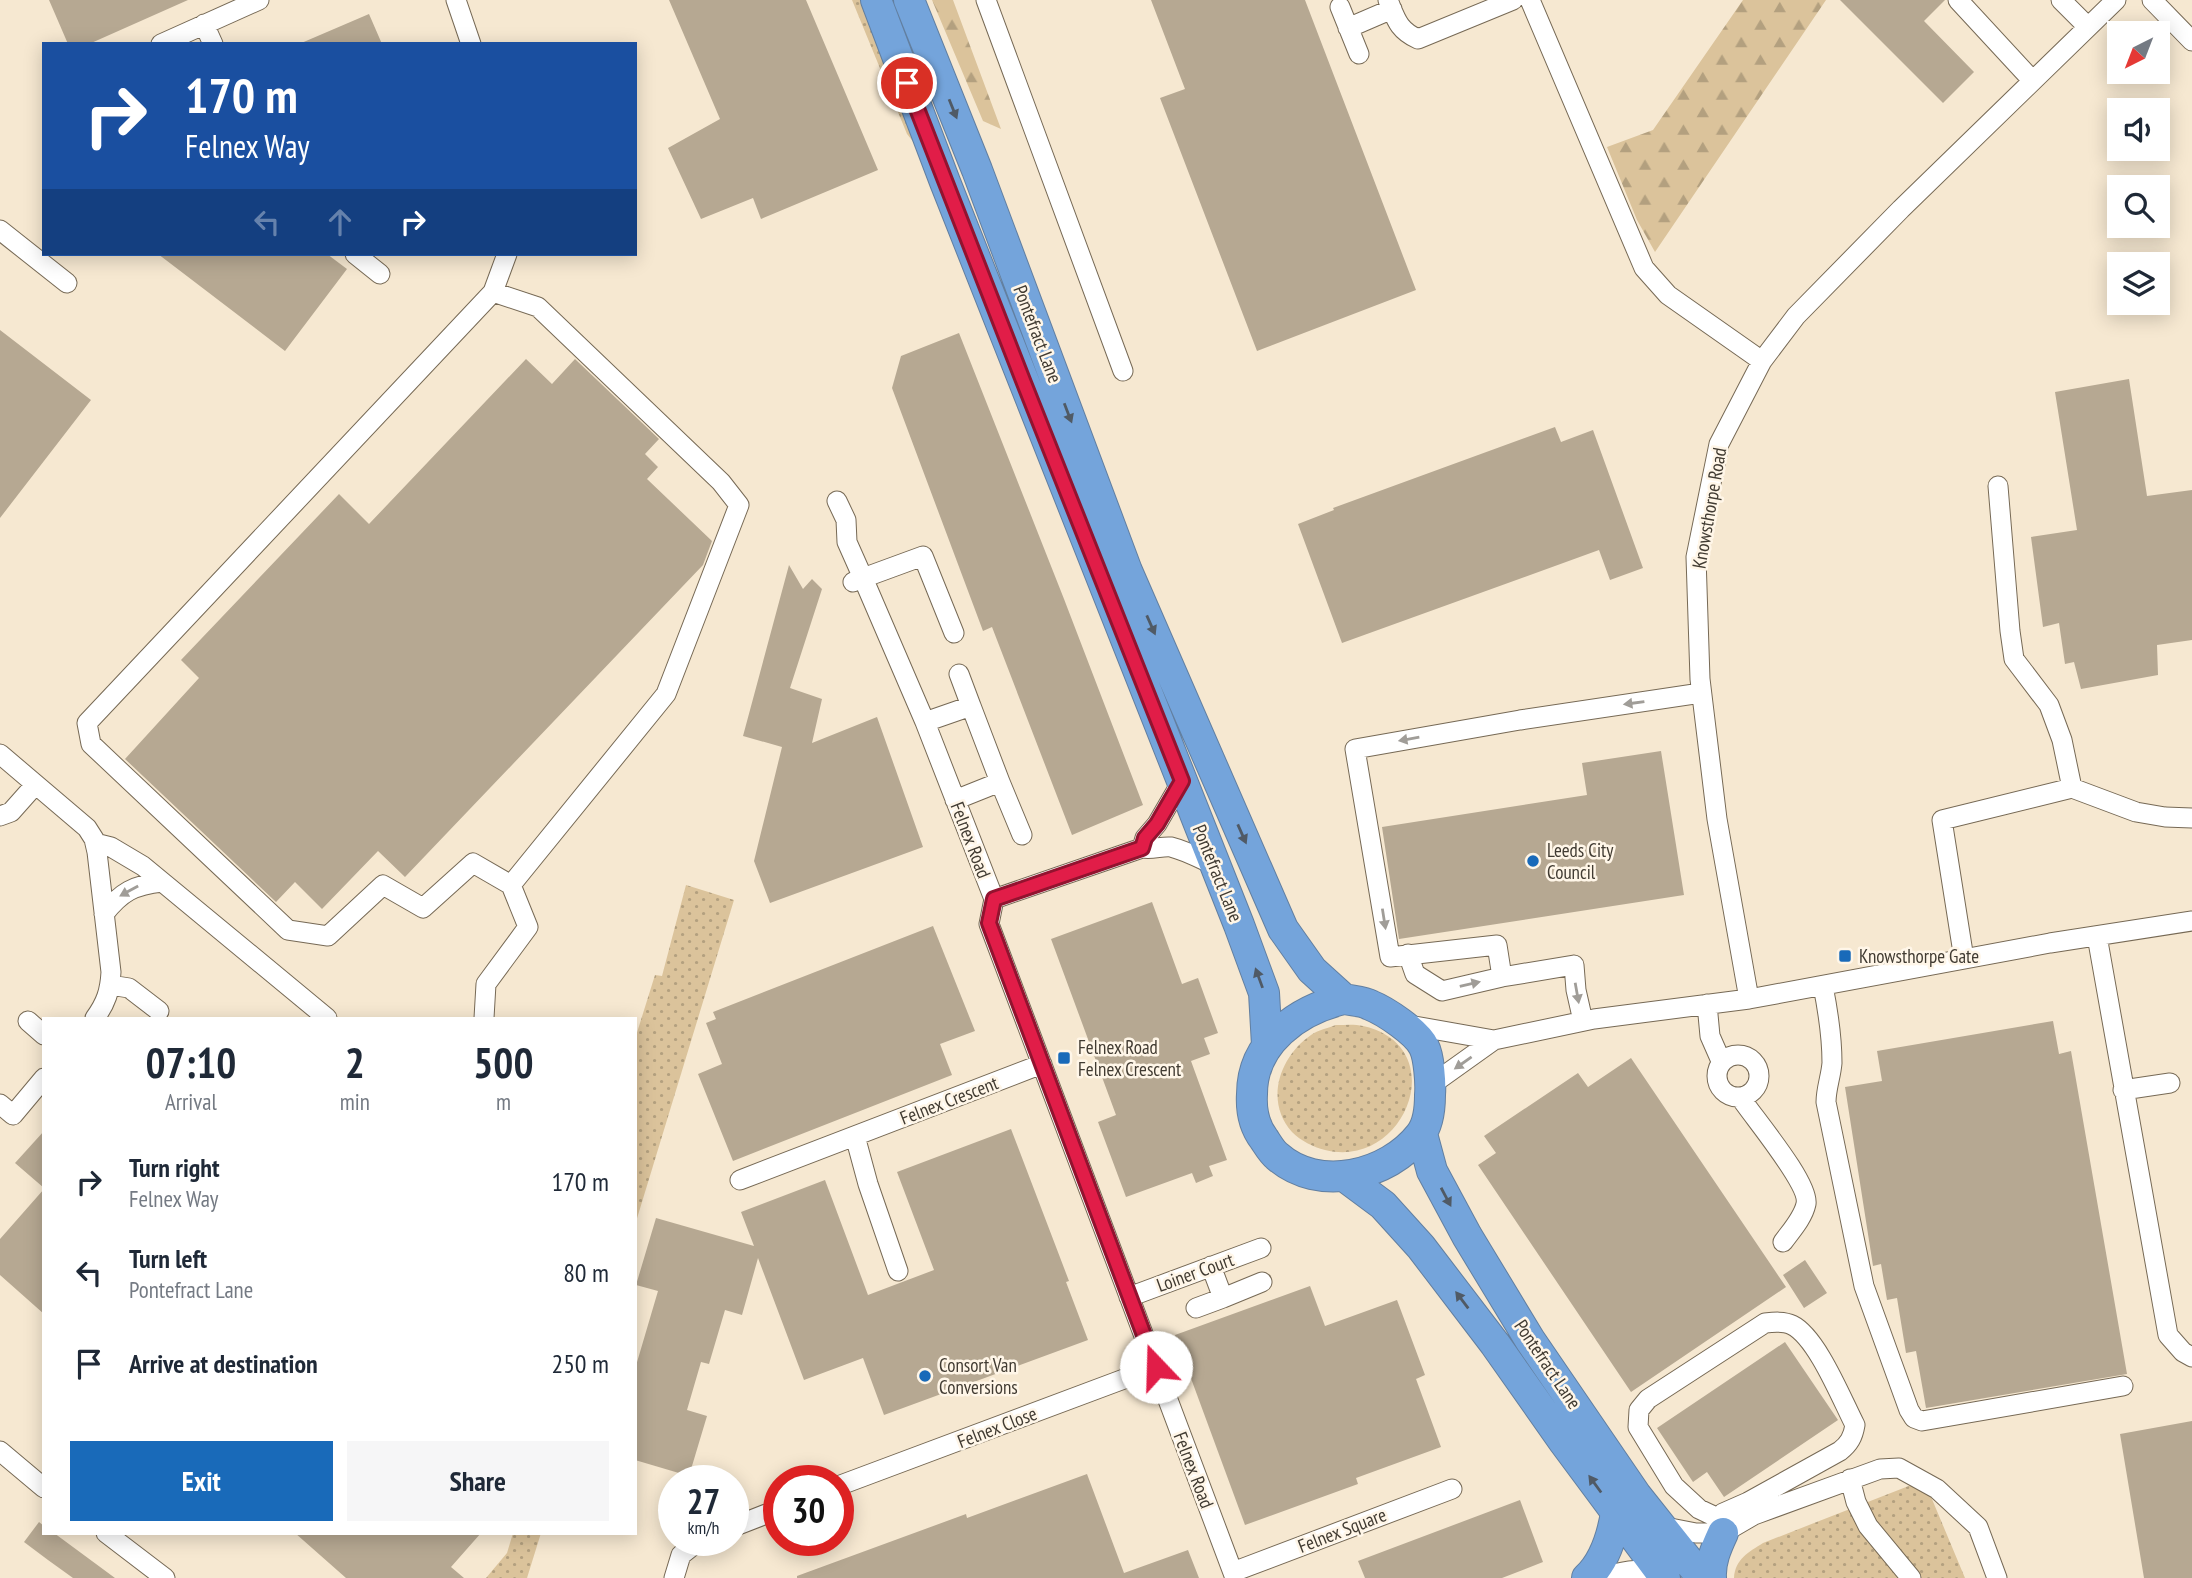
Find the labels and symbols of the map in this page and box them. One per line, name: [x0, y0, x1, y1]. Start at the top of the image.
north arrow: [2107, 21, 2170, 84]
pin: [877, 53, 937, 113]
one-way arrow: [947, 99, 958, 120]
street label: Pontefract Lane: [1008, 282, 1068, 386]
one-way arrow: [1063, 403, 1074, 424]
street label: Knowsthorpe Road: [1687, 446, 1731, 570]
one-way arrow: [1145, 615, 1157, 635]
one-way arrow: [1623, 698, 1645, 709]
one-way arrow: [1398, 734, 1420, 745]
street label: Felnex Road: [946, 798, 996, 882]
street label: Pontefract Lane: [1188, 821, 1248, 925]
one-way arrow: [1237, 823, 1248, 844]
place label: Leeds City Council: [1547, 838, 1614, 884]
marker: Leeds City Council: [1525, 853, 1541, 869]
one-way arrow: [120, 885, 139, 897]
one-way arrow: [1379, 909, 1390, 931]
place label: Knowsthorpe Gate: [1859, 944, 1979, 968]
marker: Knowsthorpe Gate: [1837, 948, 1853, 964]
one-way arrow: [1253, 968, 1264, 989]
one-way arrow: [1459, 979, 1481, 990]
one-way arrow: [1572, 983, 1583, 1005]
place label: Felnex Road Felnex Crescent: [1078, 1035, 1182, 1081]
marker: Felnex Road Felnex Crescent: [1056, 1050, 1072, 1066]
one-way arrow: [1454, 1056, 1472, 1070]
street label: Felnex Crescent: [897, 1070, 1002, 1130]
one-way arrow: [1440, 1187, 1452, 1207]
street label: Loiner Court: [1153, 1247, 1238, 1297]
one-way arrow: [1455, 1291, 1469, 1309]
street label: Pontefract Lane: [1509, 1315, 1587, 1413]
position arrow: [1119, 1330, 1193, 1404]
place label: Consort Van Conversions: [939, 1353, 1018, 1399]
marker: Consort Van Conversions: [917, 1368, 933, 1384]
street label: Felnex Close: [954, 1401, 1040, 1453]
street label: Felnex Road: [1169, 1428, 1219, 1512]
speed limit sign: 30: [763, 1465, 854, 1556]
one-way arrow: [1588, 1475, 1602, 1493]
street label: Felnex Square: [1294, 1502, 1390, 1558]

